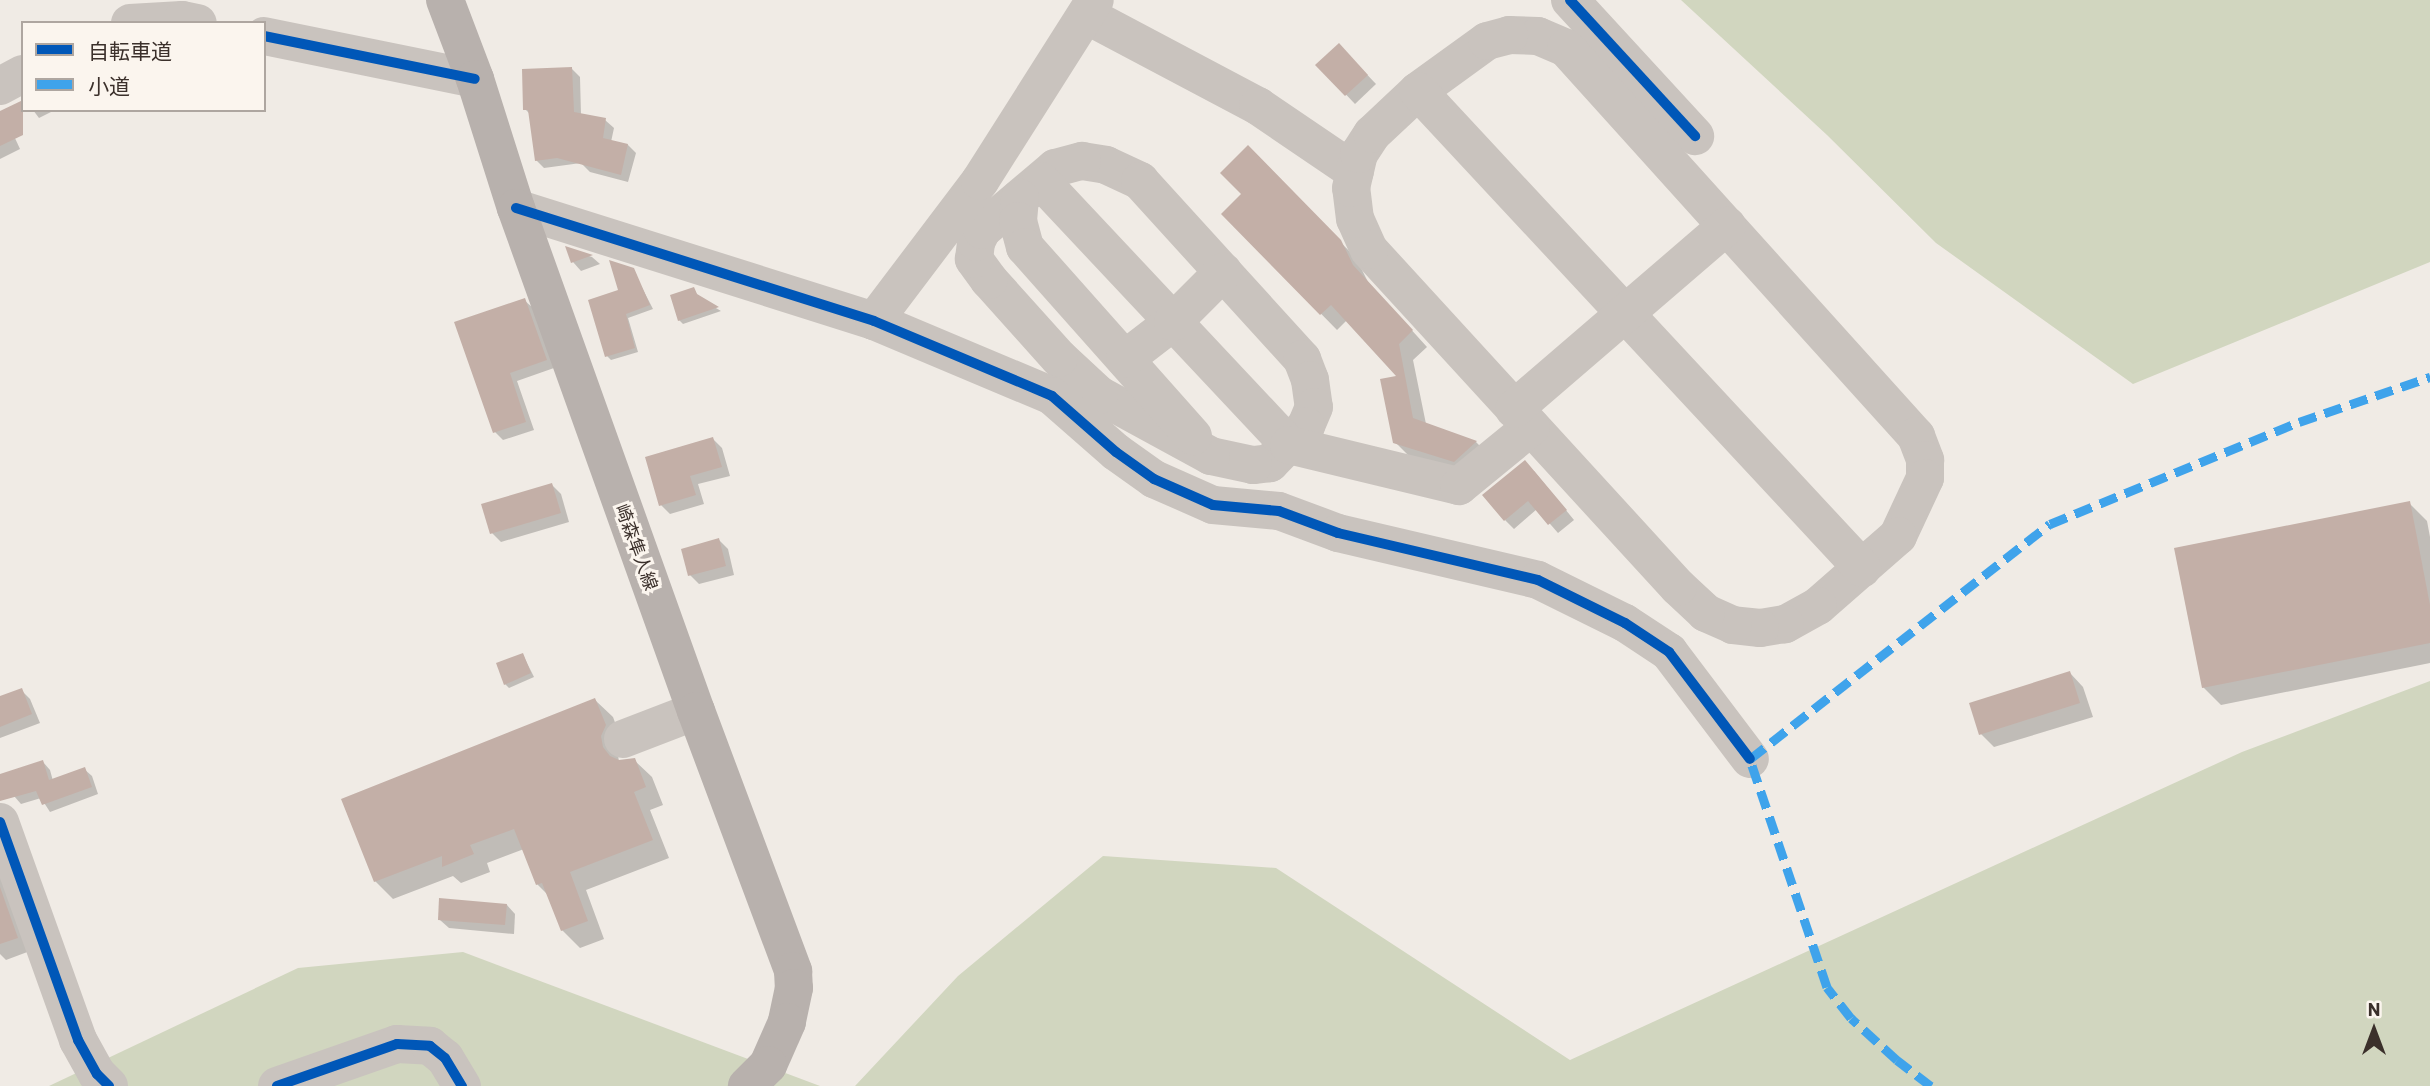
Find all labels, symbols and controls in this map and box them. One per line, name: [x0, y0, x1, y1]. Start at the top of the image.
legend: [21, 21, 266, 112]
text: 自転車道: [88, 38, 172, 63]
text: 小道: [88, 73, 130, 98]
street label: 崎森隼人線: [611, 501, 663, 593]
north arrow: [2339, 995, 2409, 1065]
text: N: [2368, 997, 2380, 1020]

